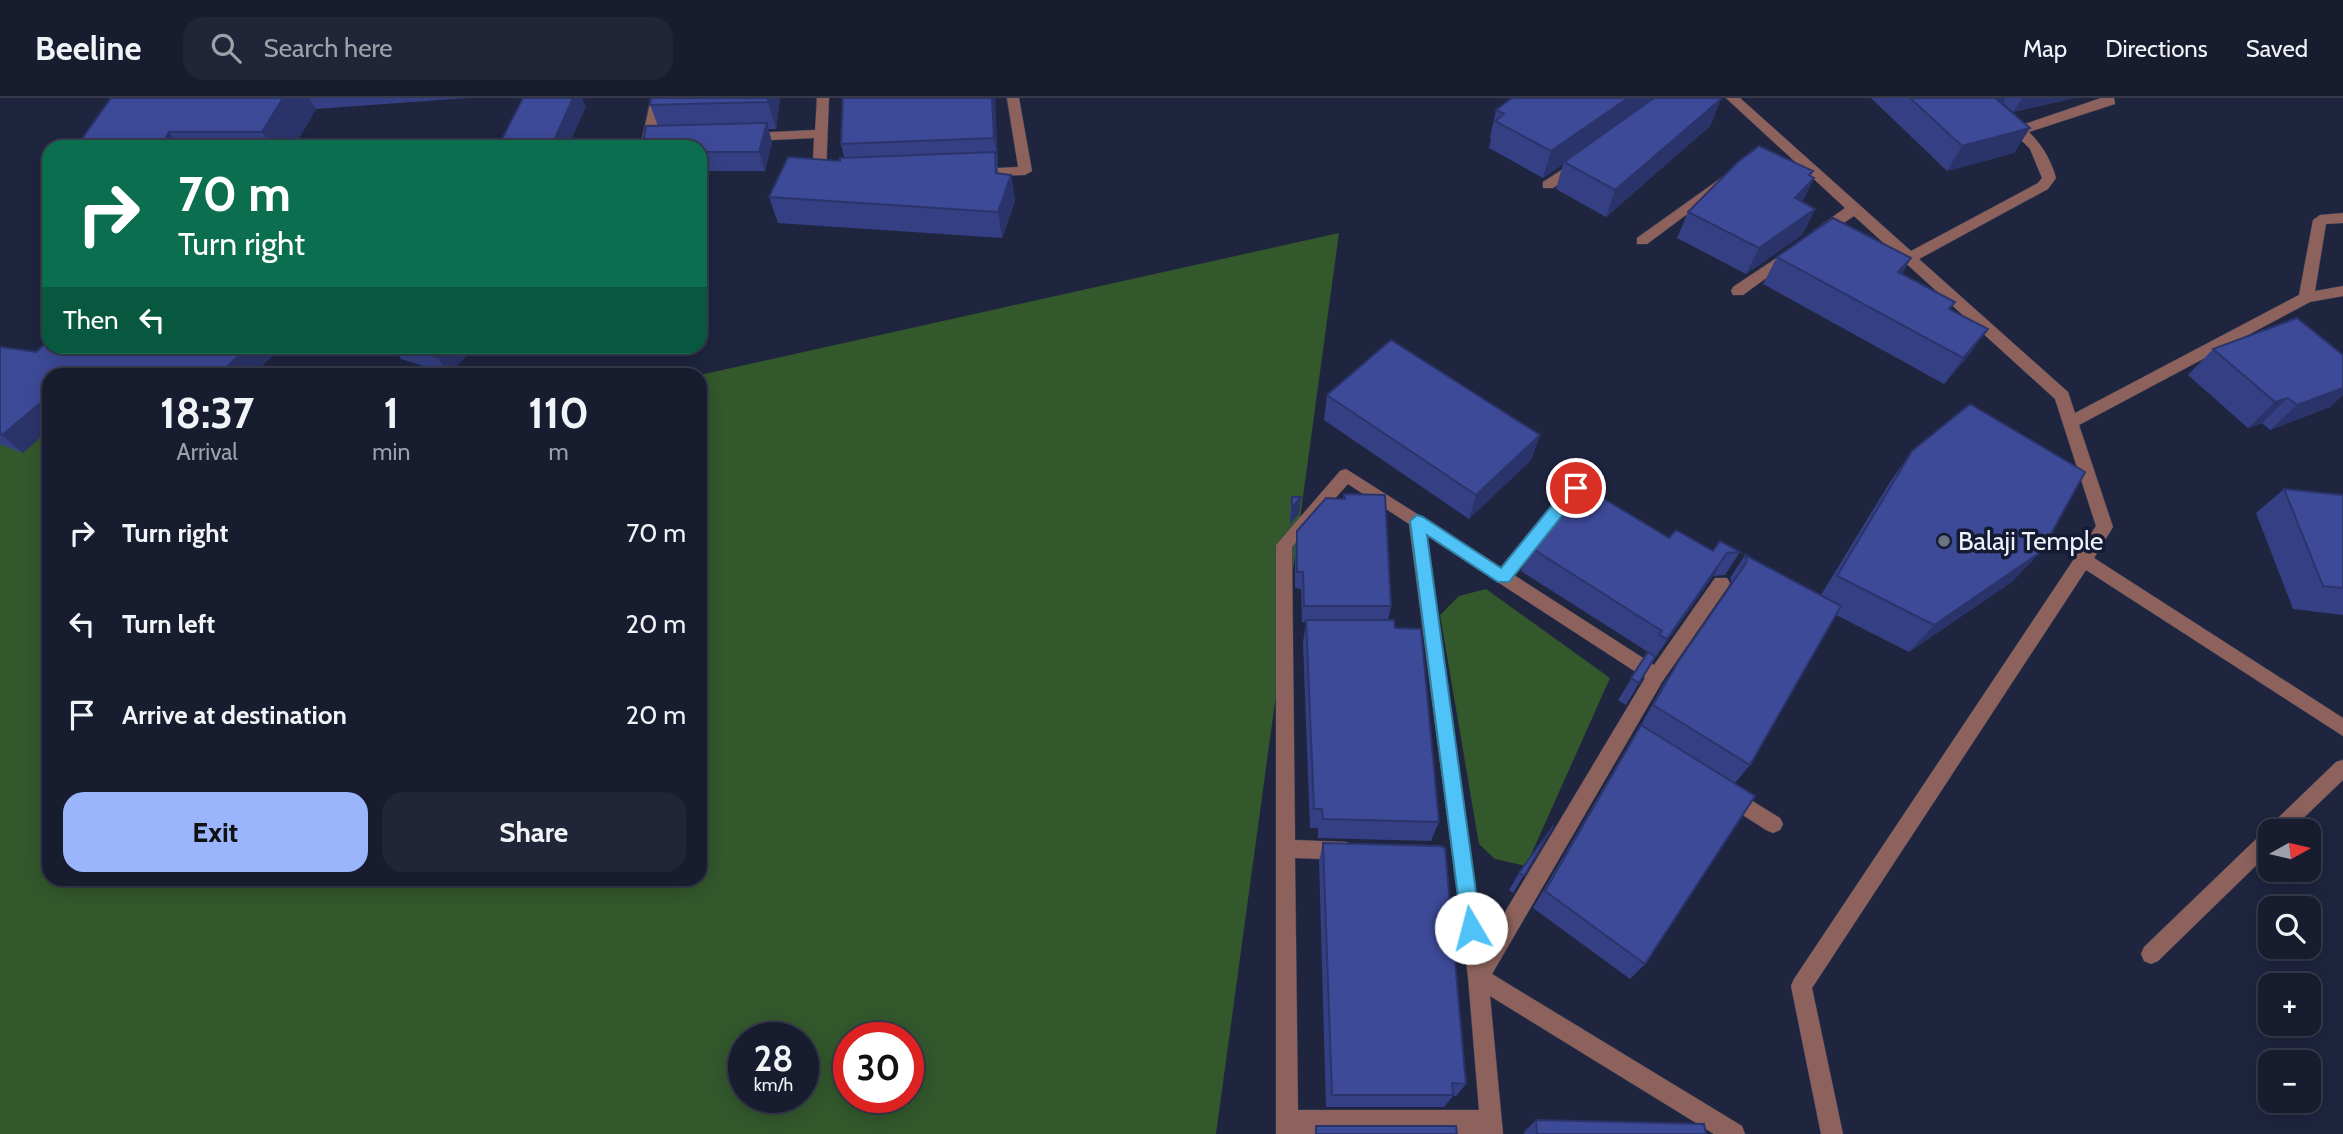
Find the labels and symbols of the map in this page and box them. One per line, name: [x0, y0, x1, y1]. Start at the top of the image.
pin: [1546, 458, 1606, 518]
place label: Balaji Temple: [1958, 525, 2103, 557]
marker: Balaji Temple: [1936, 533, 1952, 549]
north arrow: [2258, 819, 2320, 882]
position arrow: [1434, 891, 1508, 965]
speed limit sign: 30: [833, 1022, 924, 1113]

